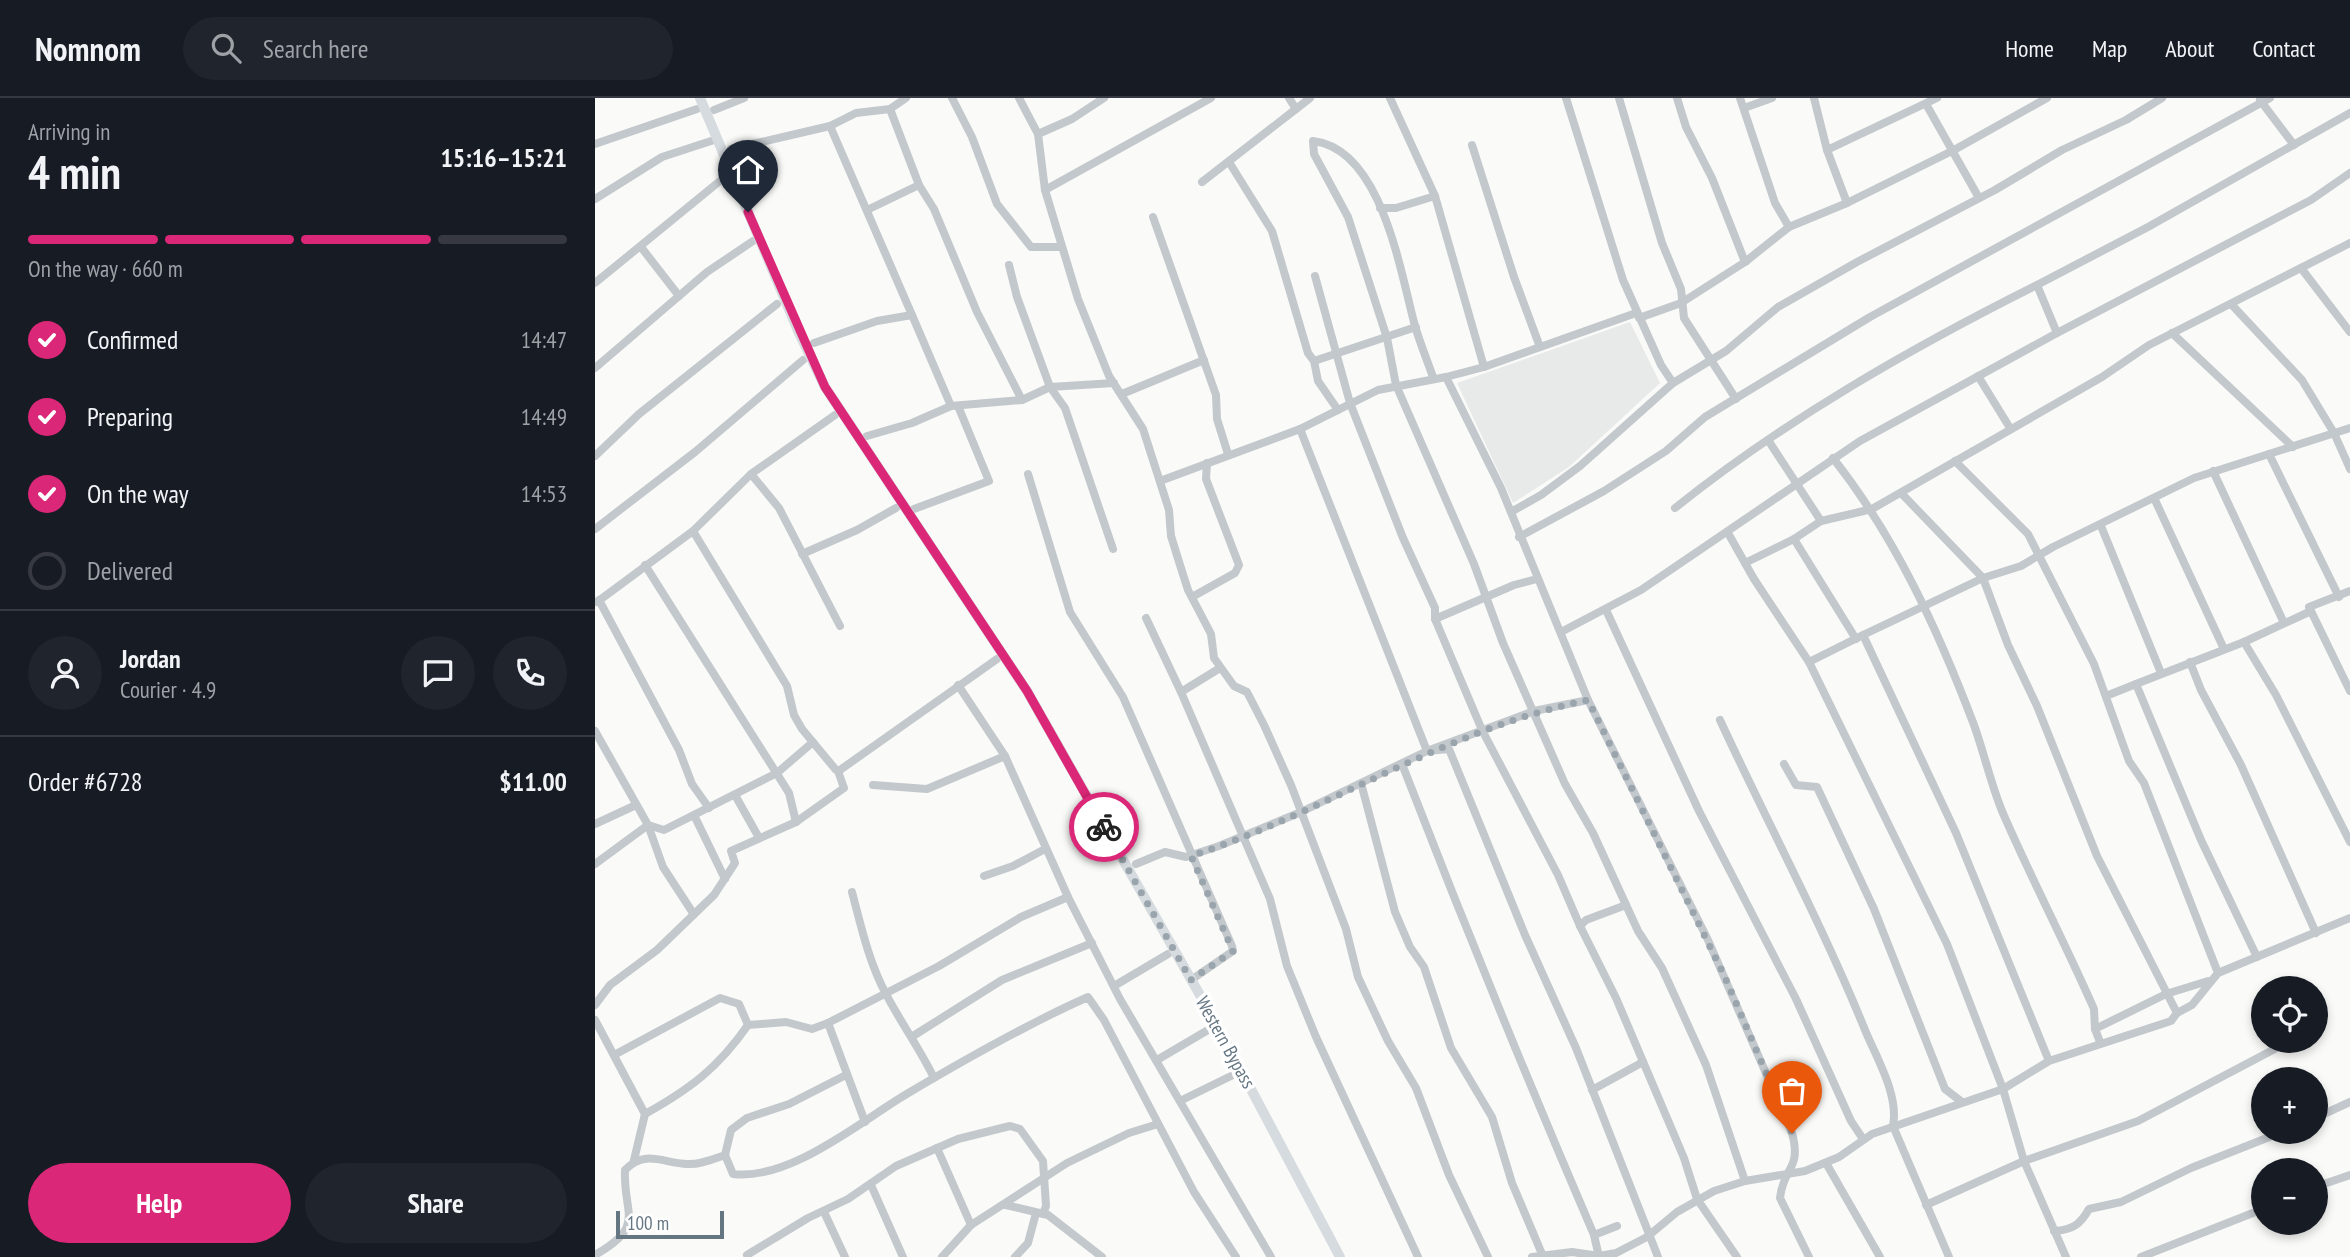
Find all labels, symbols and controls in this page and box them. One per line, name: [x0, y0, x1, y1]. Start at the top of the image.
search box: [183, 17, 673, 80]
text: Nomnom: [35, 27, 141, 70]
icon: search: [207, 29, 245, 67]
text: Search here: [263, 32, 368, 65]
text: Home: [2005, 33, 2054, 64]
text: Map: [2092, 33, 2127, 64]
text: About: [2165, 33, 2214, 64]
text: Contact: [2252, 33, 2315, 64]
text: Arriving in: [28, 117, 110, 146]
pin: [718, 140, 778, 212]
text: 15:16–15:21: [440, 141, 567, 174]
text: 4 min: [28, 142, 121, 202]
icon: home: [729, 151, 767, 189]
text: On the way · 660 m: [28, 254, 183, 283]
icon: check: [28, 321, 66, 359]
text: Confirmed: [87, 323, 178, 356]
text: 14:47: [521, 325, 567, 354]
icon: check: [28, 398, 66, 436]
text: Preparing: [87, 400, 173, 433]
text: 14:49: [521, 402, 567, 431]
icon: check: [28, 475, 66, 513]
text: On the way: [87, 477, 189, 510]
text: 14:53: [521, 479, 567, 508]
text: Delivered: [87, 554, 173, 587]
button: person: [28, 636, 102, 710]
button: chat: [401, 636, 475, 710]
button: phone: [493, 636, 567, 710]
text: Jordan: [120, 642, 181, 675]
text: Courier · 4.9: [120, 675, 216, 704]
text: Order #6728: [28, 765, 143, 798]
text: $11.00: [499, 765, 567, 798]
courier: [1069, 792, 1139, 862]
icon: bike: [1085, 808, 1123, 846]
map controls: [2251, 976, 2328, 1235]
button: locate: [2251, 976, 2328, 1053]
street label: Western Bypass: [1191, 992, 1261, 1092]
pin: [1762, 1061, 1822, 1133]
button: +: [2251, 1067, 2328, 1144]
icon: bag: [1773, 1072, 1811, 1110]
button: −: [2251, 1158, 2328, 1235]
button: Help: [28, 1163, 291, 1243]
button: Share: [305, 1163, 567, 1243]
scale bar: [616, 1208, 725, 1240]
text: 100 m: [627, 1211, 669, 1235]

